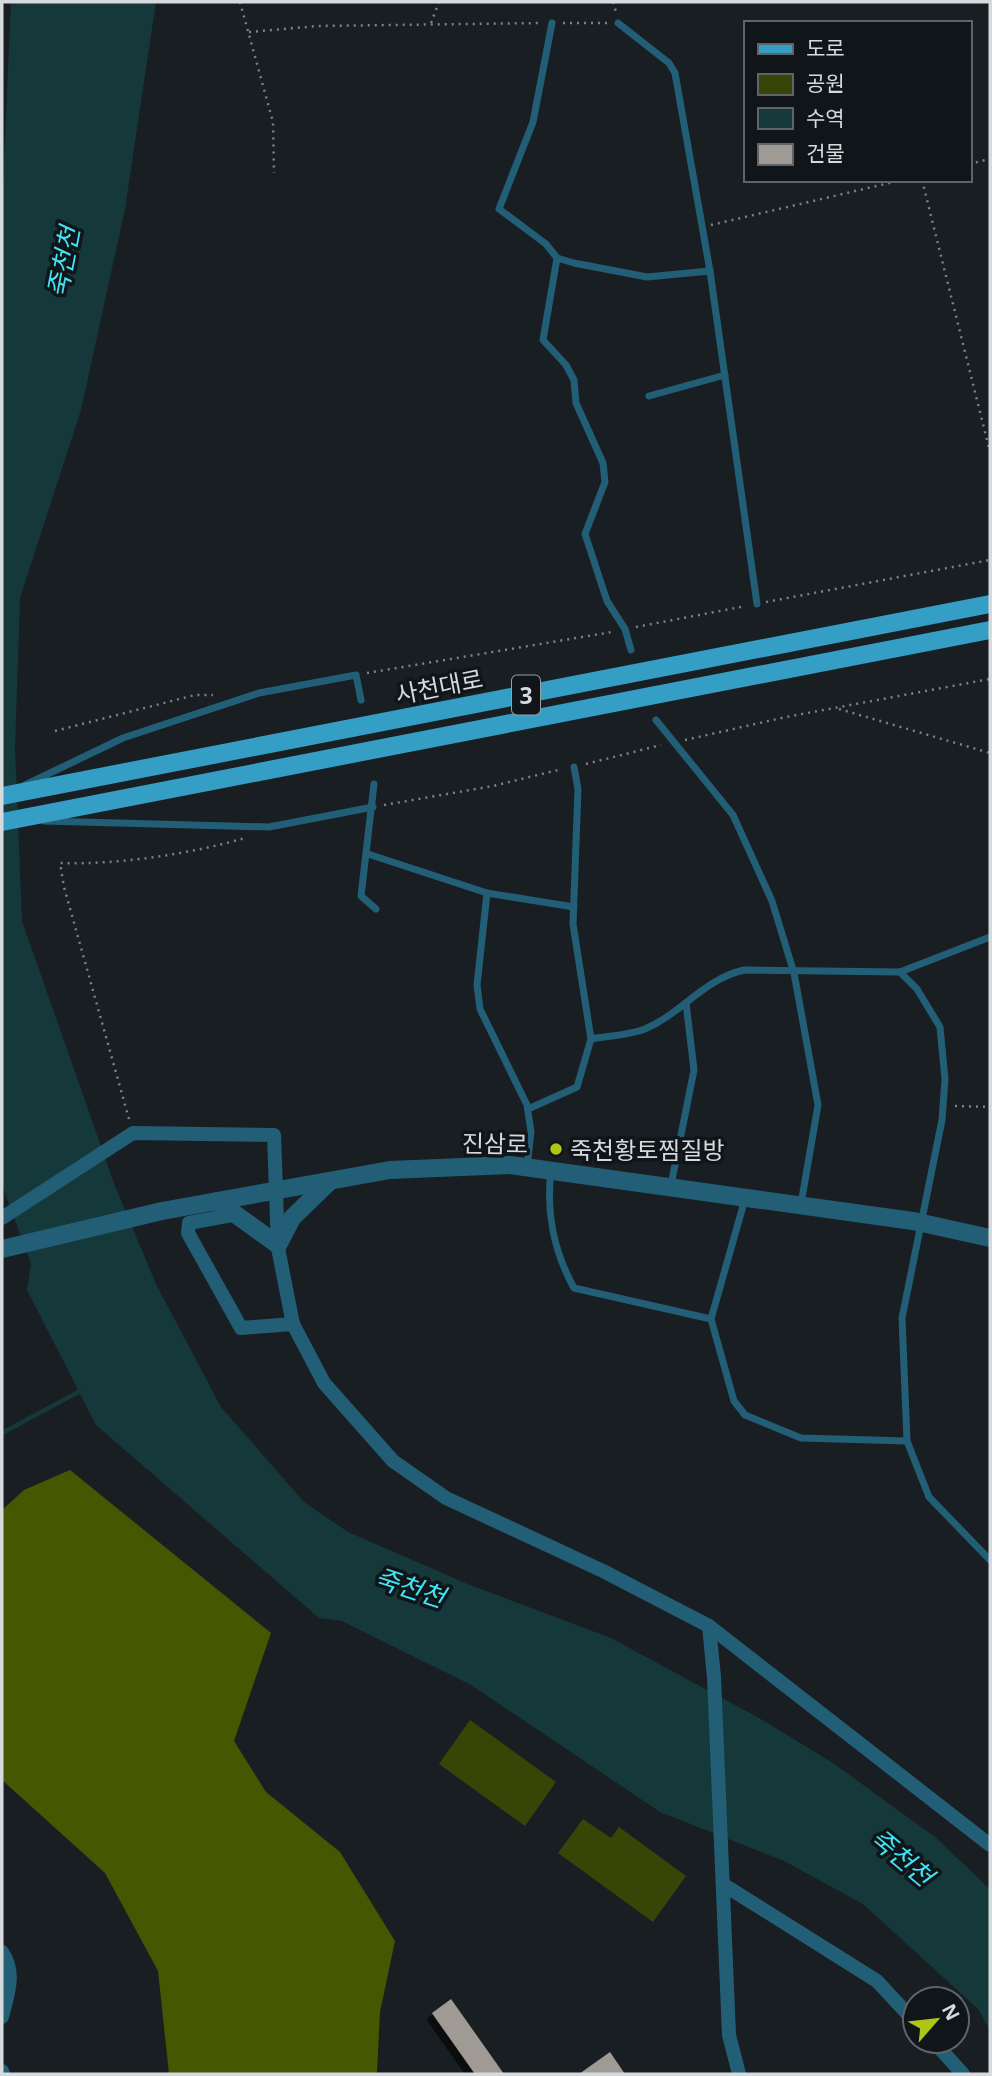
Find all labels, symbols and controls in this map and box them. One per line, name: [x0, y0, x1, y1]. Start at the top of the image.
legend: [744, 21, 971, 182]
text: 도로: [806, 34, 845, 62]
text: 공원: [806, 69, 845, 97]
text: 수역: [806, 104, 845, 132]
text: 건물: [806, 139, 845, 167]
water label: 죽천천: [38, 220, 88, 301]
street label: 사천대로: [392, 661, 486, 711]
road number: 3: [512, 676, 540, 715]
street label: 진삼로: [462, 1126, 528, 1160]
place label: 죽천황토찜질방: [570, 1133, 725, 1166]
marker: 죽천황토찜질방: [548, 1141, 564, 1157]
water label: 죽천천: [370, 1559, 453, 1616]
water label: 죽천천: [863, 1820, 943, 1896]
north arrow: [901, 1985, 971, 2055]
text: N: [936, 1999, 966, 2025]

